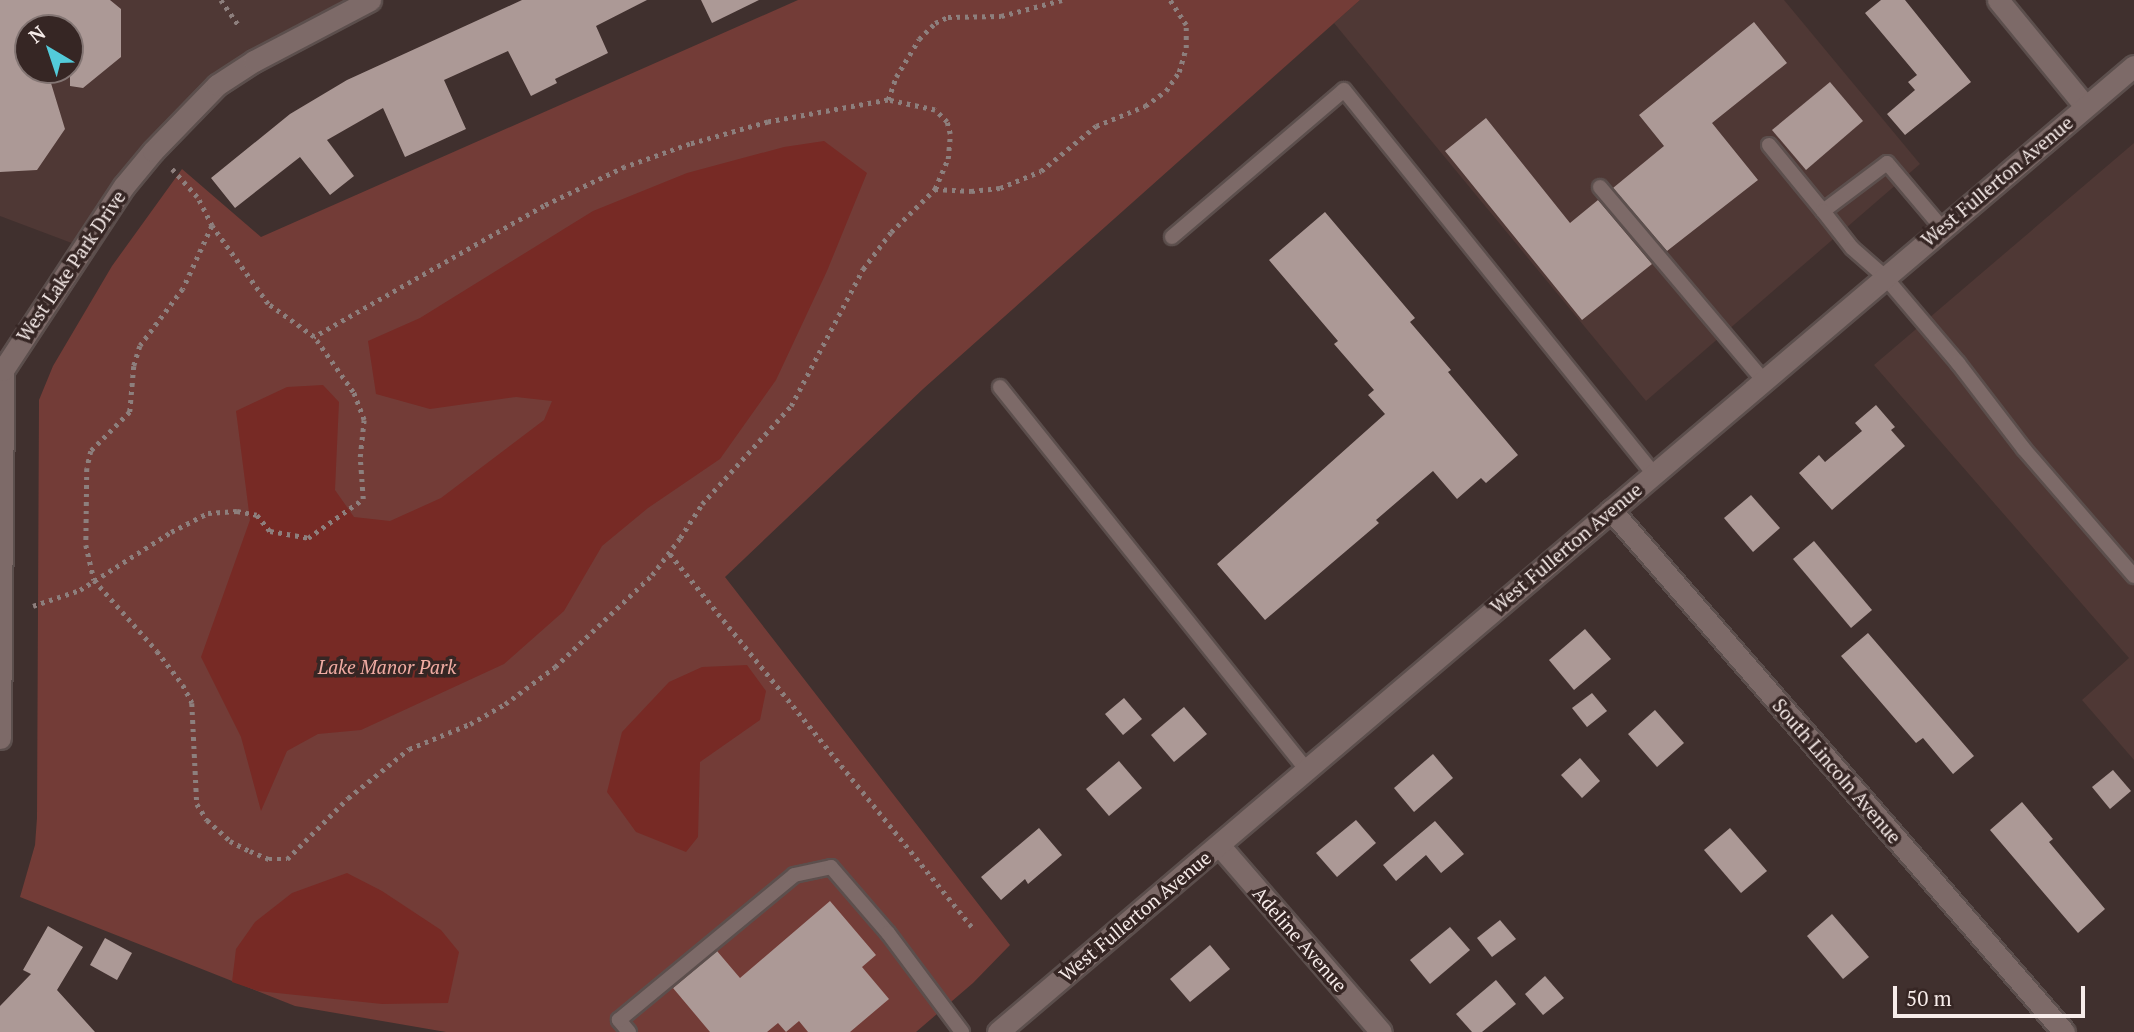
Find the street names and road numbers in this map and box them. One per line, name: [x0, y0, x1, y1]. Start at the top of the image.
street label: West Fullerton Avenue: [1916, 111, 2078, 251]
street label: West Lake Park Drive: [12, 186, 130, 346]
street label: West Fullerton Avenue: [1485, 478, 1647, 618]
street label: South Lincoln Avenue: [1768, 694, 1906, 848]
street label: West Fullerton Avenue: [1054, 846, 1216, 986]
street label: Adeline Avenue: [1248, 882, 1352, 996]

